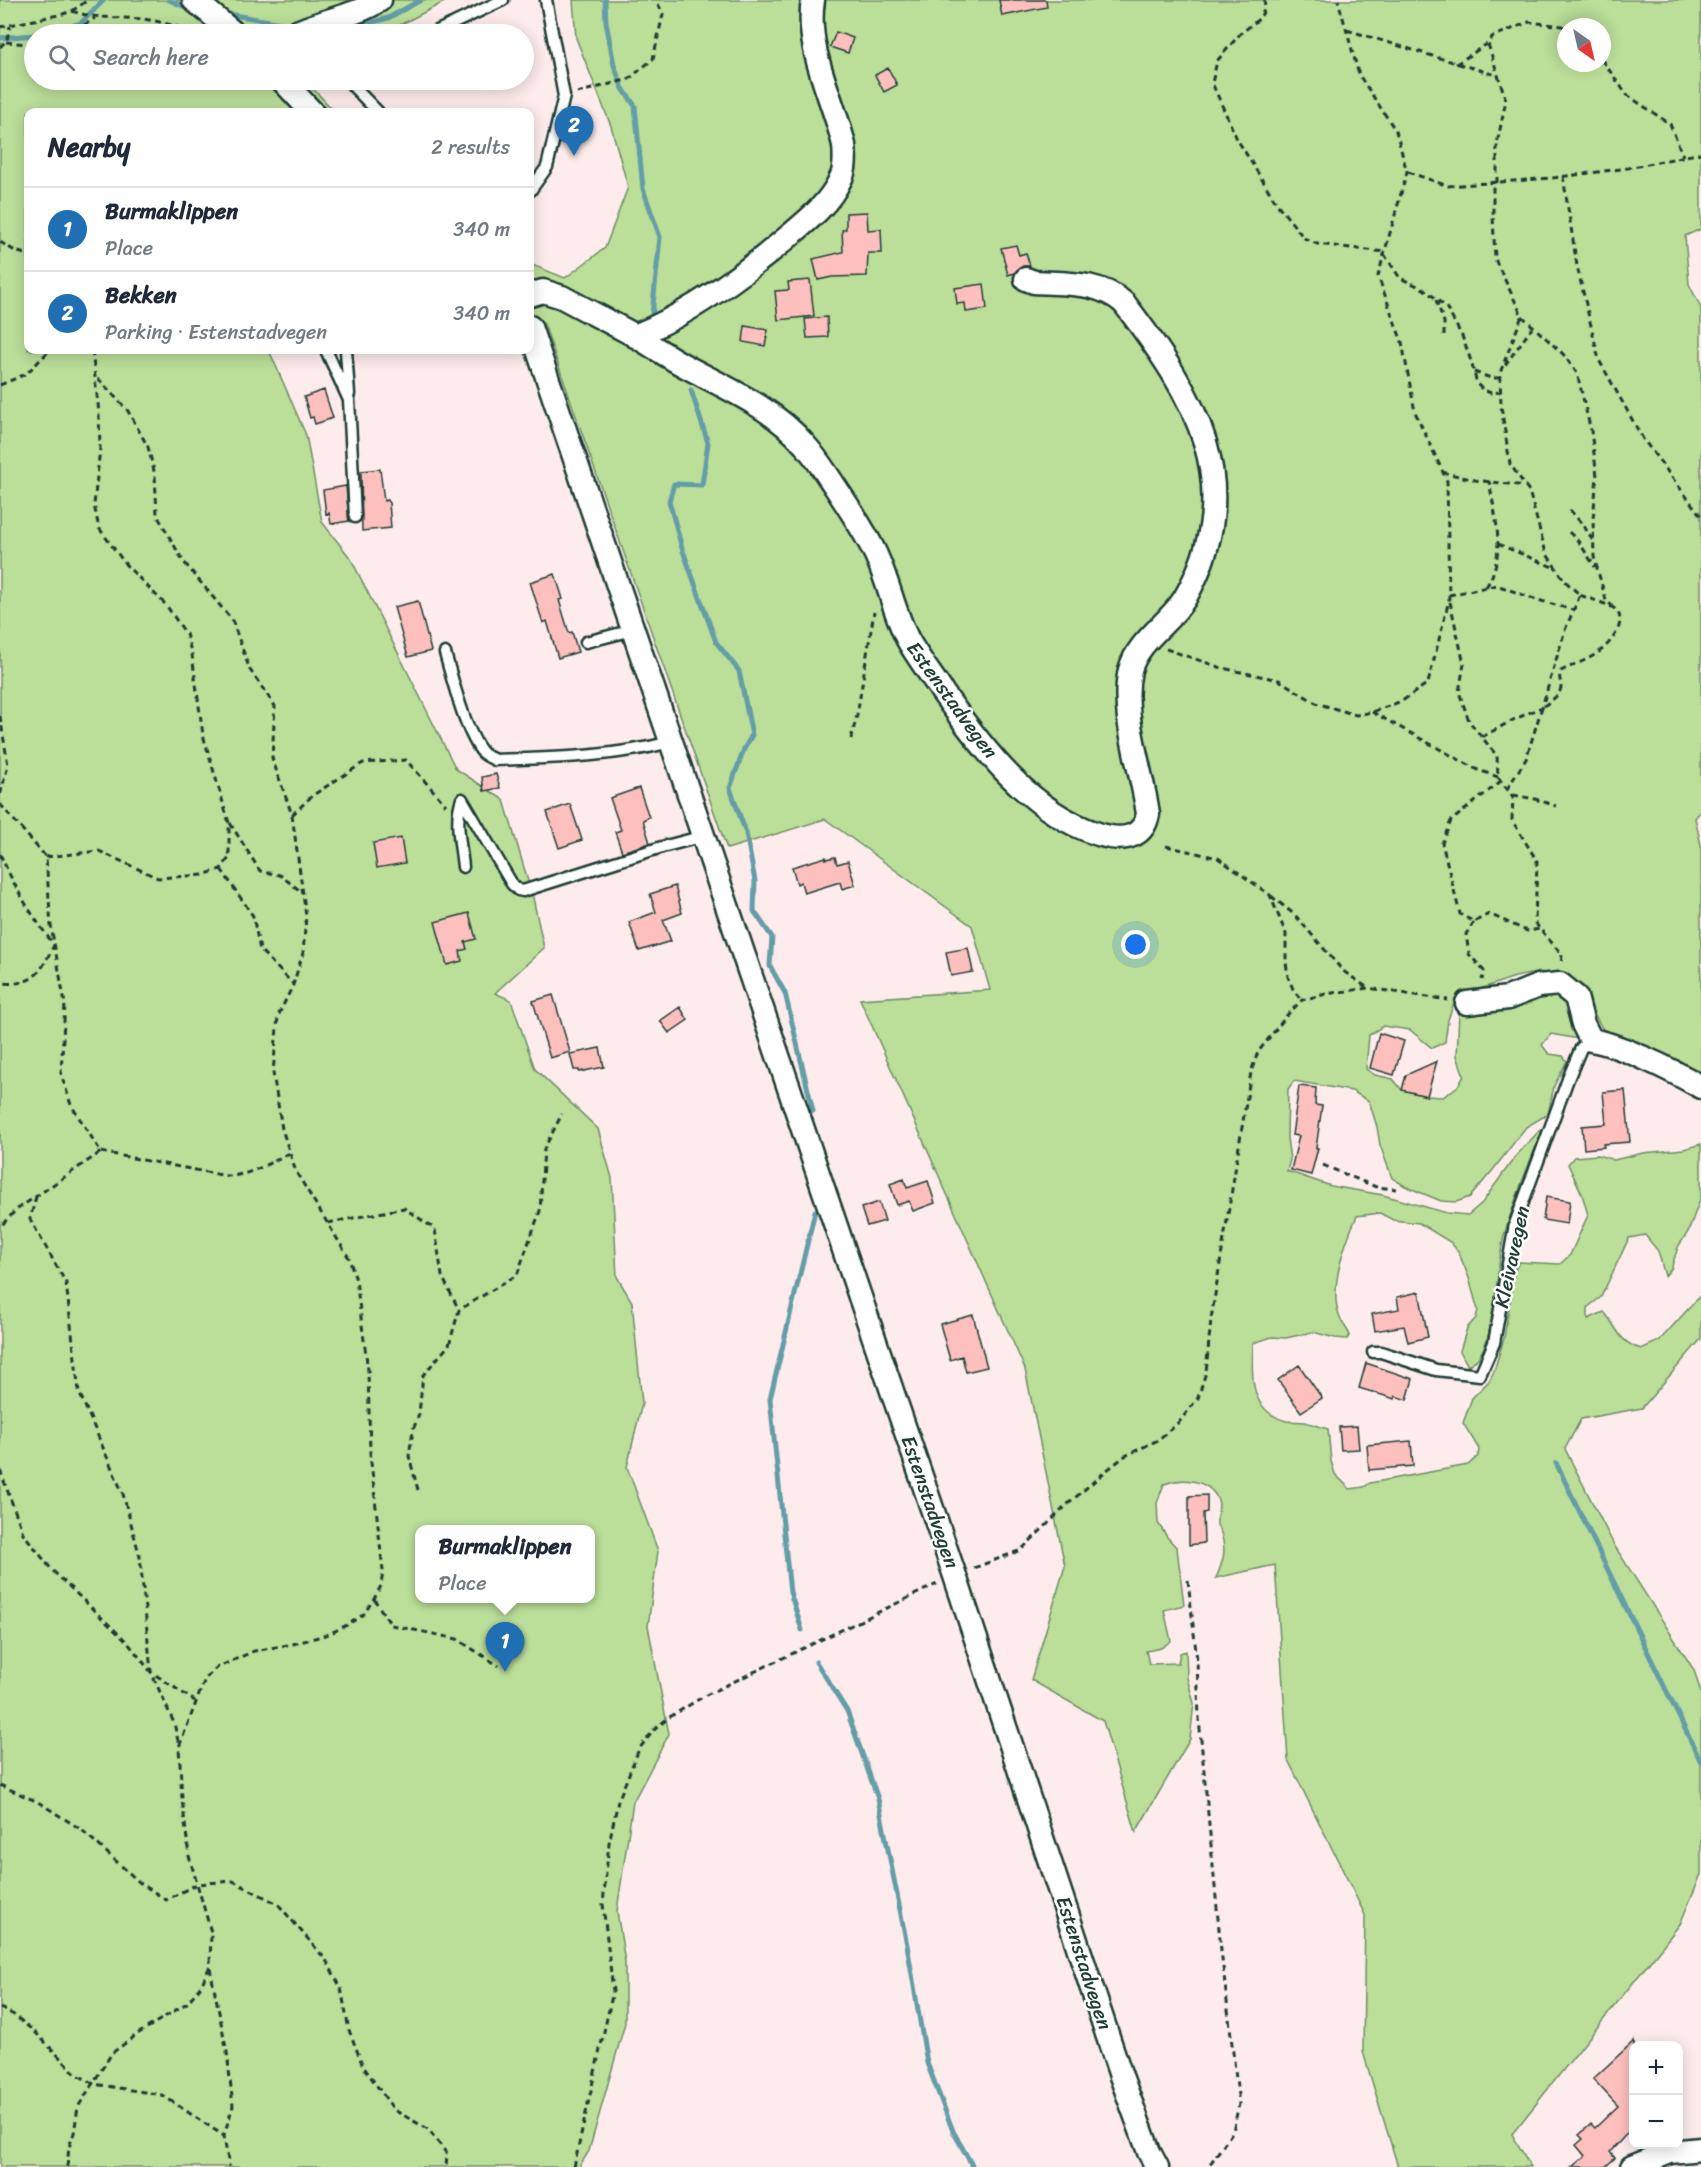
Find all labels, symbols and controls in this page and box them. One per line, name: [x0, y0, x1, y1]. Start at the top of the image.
north arrow: [1557, 18, 1611, 72]
search box: [24, 24, 534, 90]
text: Search here: [93, 38, 209, 77]
icon: search: [45, 41, 78, 74]
pin: 2: [554, 106, 594, 156]
text: Nearby: [48, 124, 130, 170]
text: 2 results: [431, 130, 510, 165]
text: Burmaklippen: [105, 192, 238, 231]
text: 1: [63, 212, 72, 247]
text: 340 m: [453, 212, 510, 247]
text: Place: [105, 231, 153, 266]
text: Bekken: [105, 276, 177, 315]
text: 2: [62, 296, 73, 331]
text: 340 m: [453, 296, 510, 331]
text: Parking · Estenstadvegen: [105, 315, 327, 350]
street label: Estenstadvegen: [897, 634, 1007, 767]
your location: [1121, 930, 1150, 959]
street label: Kleivavegen: [1484, 1202, 1540, 1311]
street label: Estenstadvegen: [891, 1431, 969, 1573]
popup: [415, 1525, 595, 1603]
text: Burmaklippen: [438, 1527, 572, 1566]
text: Place: [438, 1566, 487, 1601]
pin: 1: [486, 1622, 524, 1672]
street label: Estenstadvegen: [1046, 1892, 1122, 2035]
map controls: [1629, 2041, 1683, 2149]
button: +: [1629, 2041, 1683, 2095]
button: −: [1629, 2095, 1683, 2149]

